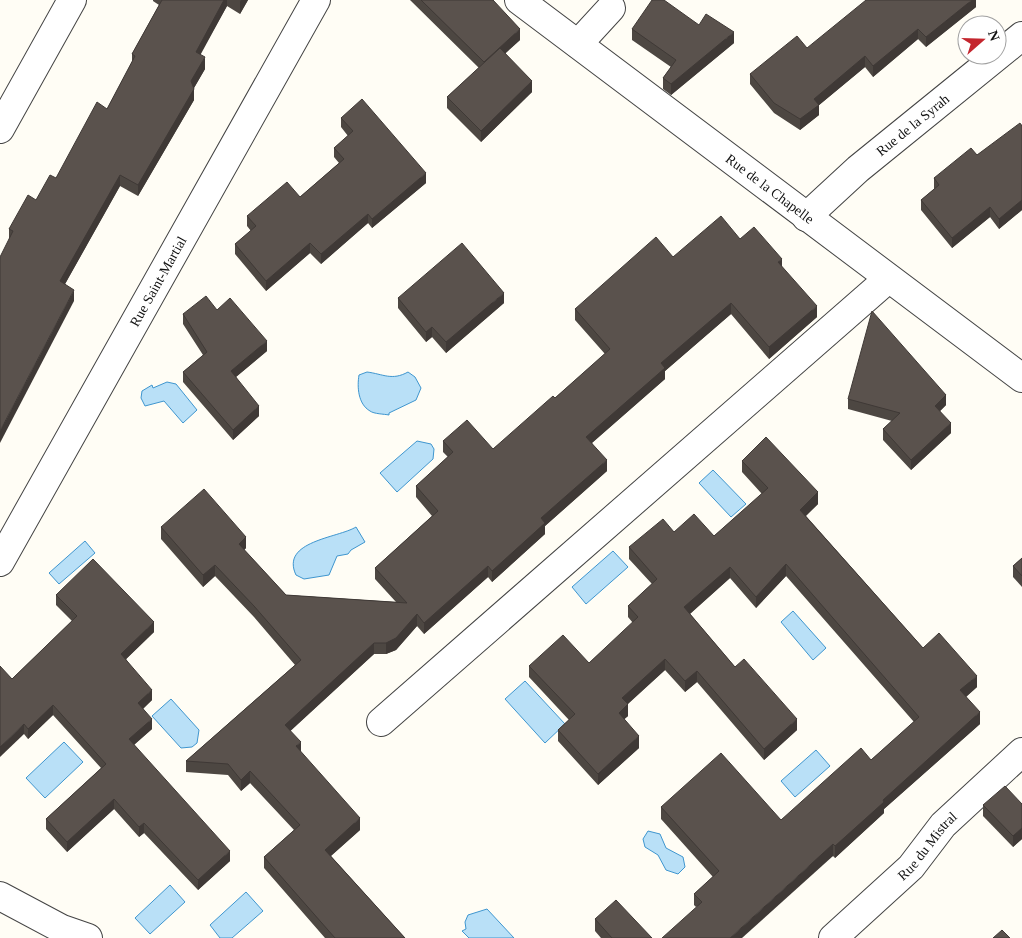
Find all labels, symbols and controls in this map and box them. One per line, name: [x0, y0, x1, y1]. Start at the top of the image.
north arrow: [957, 15, 1007, 65]
text: N: [985, 28, 1003, 43]
street label: Rue de la Syrah: [874, 91, 952, 159]
street label: Rue de la Chapelle: [723, 151, 817, 227]
street label: Rue Saint-Martial: [127, 234, 190, 329]
street label: Rue du Mistral: [895, 809, 960, 883]

